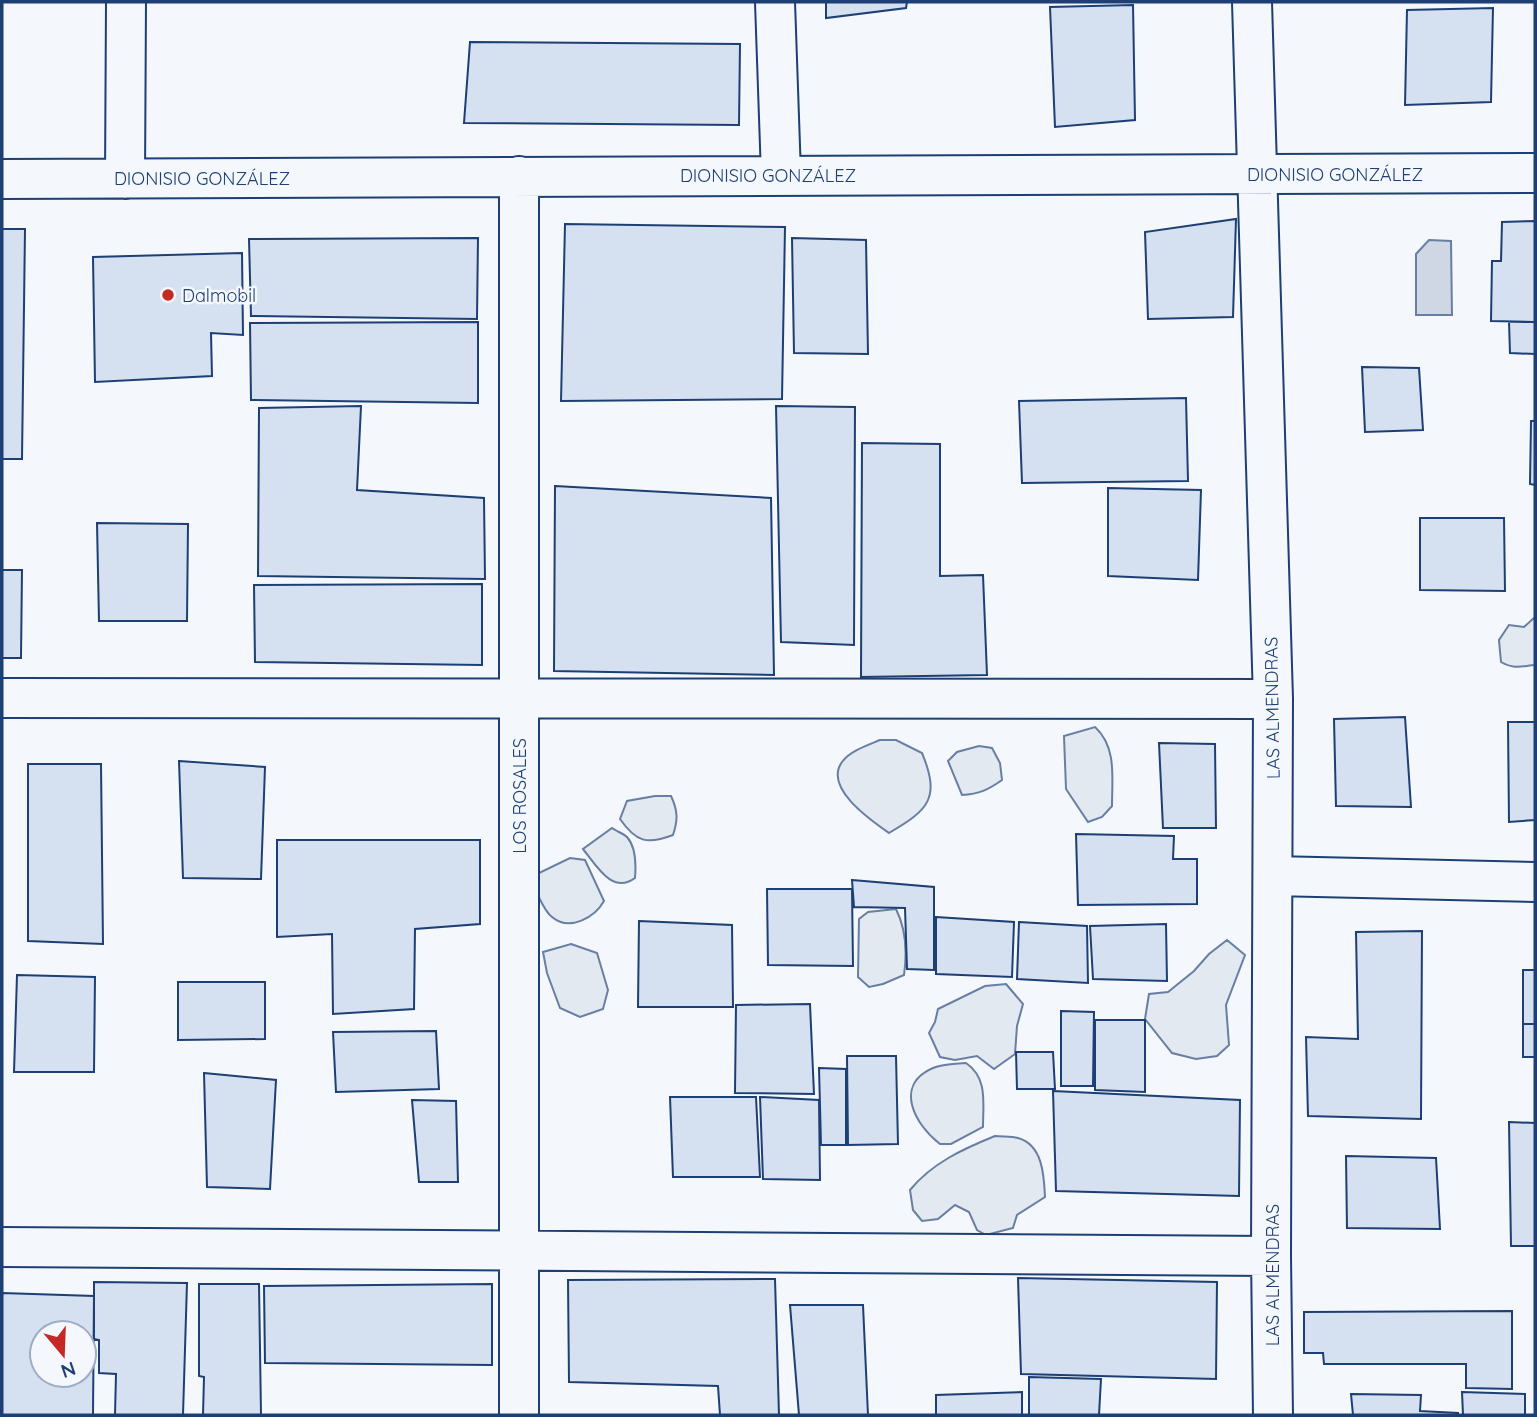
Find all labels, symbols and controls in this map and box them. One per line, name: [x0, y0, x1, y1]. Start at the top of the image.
street label: DIONISIO GONZÁLEZ: [1247, 163, 1423, 186]
street label: DIONISIO GONZÁLEZ: [680, 164, 856, 187]
street label: DIONISIO GONZÁLEZ: [114, 167, 290, 190]
place label: Dalmobil: [182, 284, 256, 307]
marker: Dalmobil: [160, 287, 176, 303]
street label: LAS ALMENDRAS: [1259, 637, 1285, 779]
street label: LOS ROSALES: [508, 738, 531, 854]
street label: LAS ALMENDRAS: [1261, 1204, 1284, 1346]
north arrow: [28, 1319, 98, 1389]
text: N: [58, 1356, 79, 1384]

